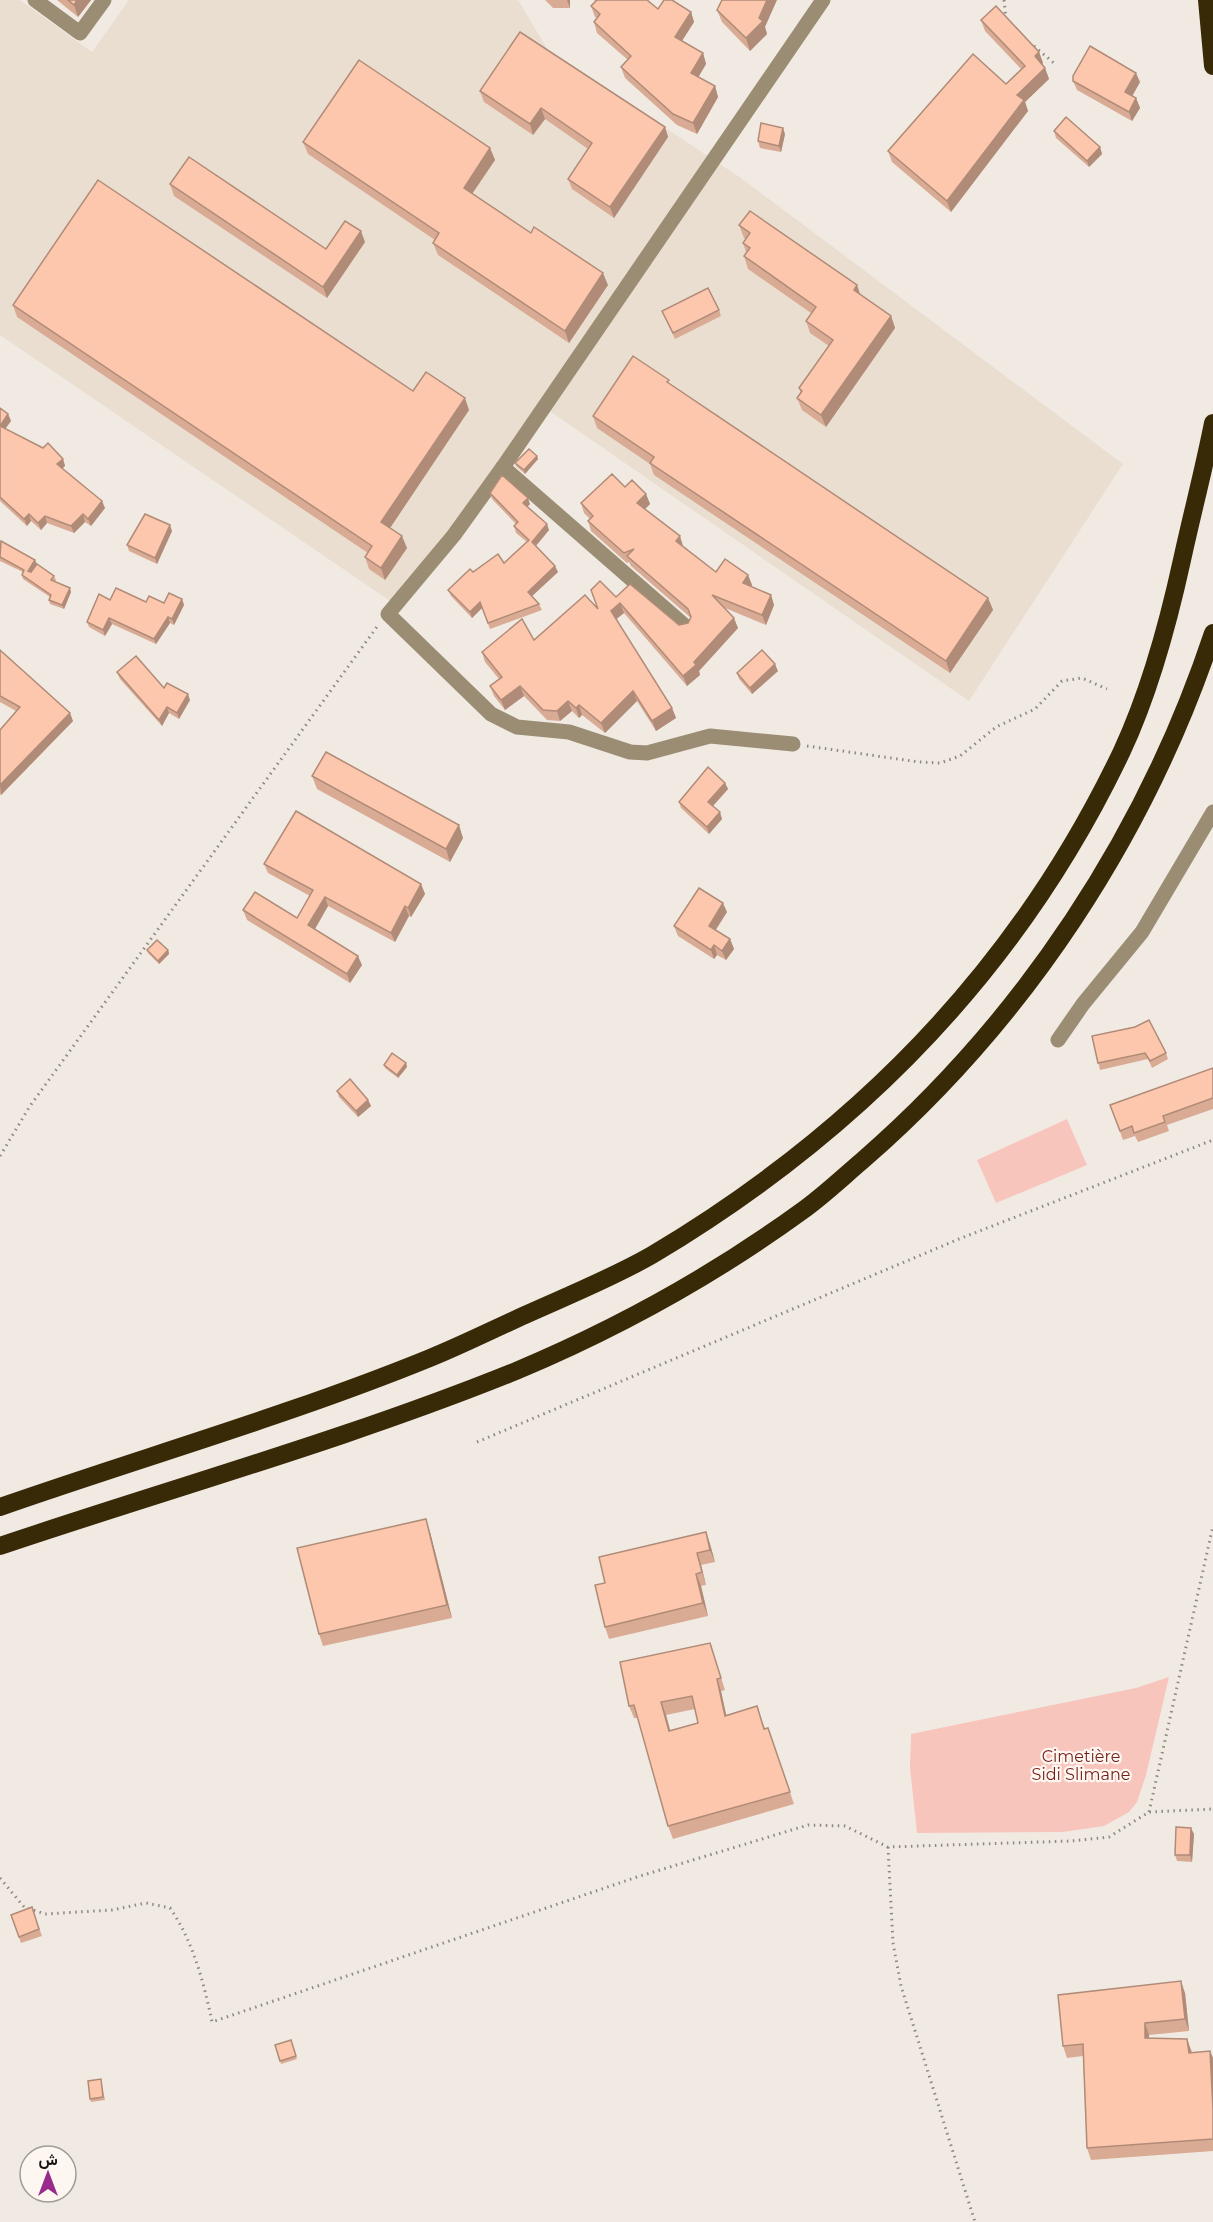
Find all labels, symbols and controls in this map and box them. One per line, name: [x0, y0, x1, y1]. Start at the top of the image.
park label: Cimetière Sidi Slimane: [1032, 1747, 1130, 1784]
north arrow: [18, 2144, 78, 2204]
text: ش: [38, 2150, 58, 2169]

